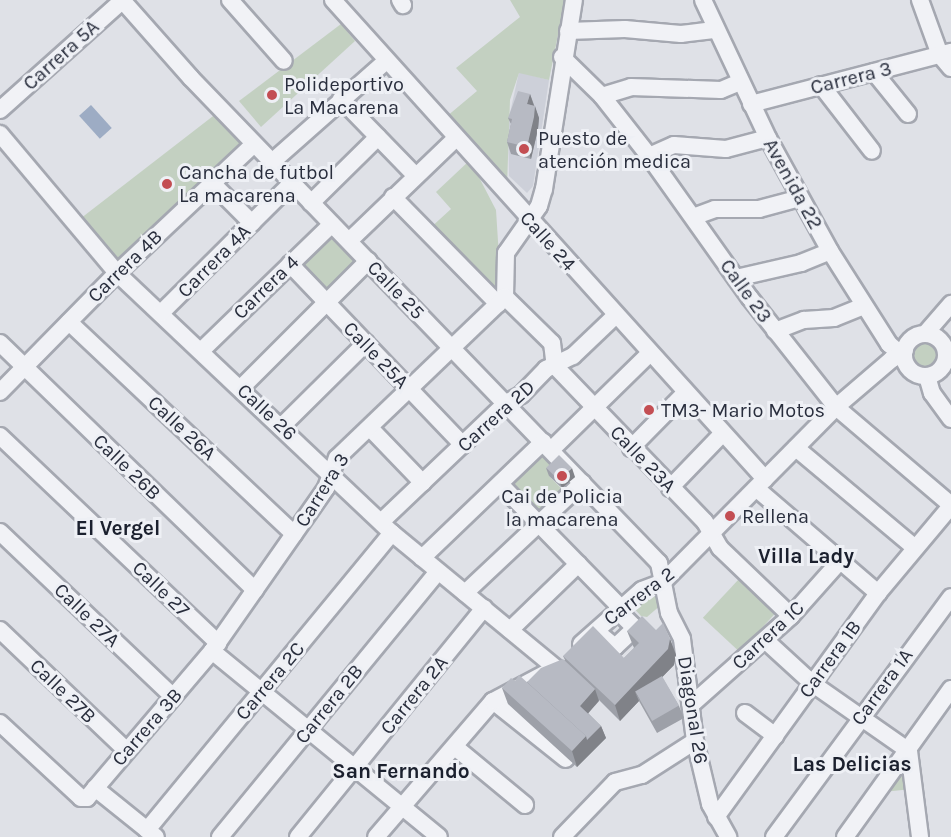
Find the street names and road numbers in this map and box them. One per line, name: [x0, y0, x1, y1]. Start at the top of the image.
street label: Carrera 5A: [18, 15, 104, 95]
street label: Carrera 3: [808, 56, 894, 100]
street label: Avenida 22: [758, 134, 828, 234]
street label: Calle 24: [515, 206, 581, 276]
street label: Carrera 4A: [172, 219, 256, 303]
street label: Carrera 4B: [83, 225, 167, 307]
street label: Carrera 4: [228, 250, 304, 324]
street label: Calle 23: [715, 254, 777, 328]
street label: Calle 25: [362, 256, 430, 324]
street label: Calle 25A: [338, 317, 414, 393]
street label: Carrera 2D: [452, 375, 540, 457]
street label: Calle 26: [232, 378, 302, 446]
street label: Calle 26A: [143, 391, 221, 465]
street label: Calle 23A: [605, 420, 681, 498]
street label: Calle 26B: [88, 429, 166, 505]
street label: Carrera 3: [290, 449, 354, 531]
street label: Calle 27: [127, 556, 195, 622]
street label: Carrera 2: [599, 562, 679, 630]
street label: Calle 27A: [49, 578, 125, 652]
street label: Carrera 1C: [727, 596, 809, 674]
street label: Carrera 1B: [794, 616, 866, 702]
street label: Carrera 2C: [230, 637, 310, 725]
street label: Carrera 1A: [846, 644, 918, 730]
street label: Carrera 2A: [375, 651, 453, 739]
street label: Calle 27B: [25, 654, 101, 728]
street label: Diagonal 26: [673, 654, 713, 766]
street label: Carrera 2B: [290, 660, 368, 748]
street label: Carrera 3B: [107, 683, 187, 771]

